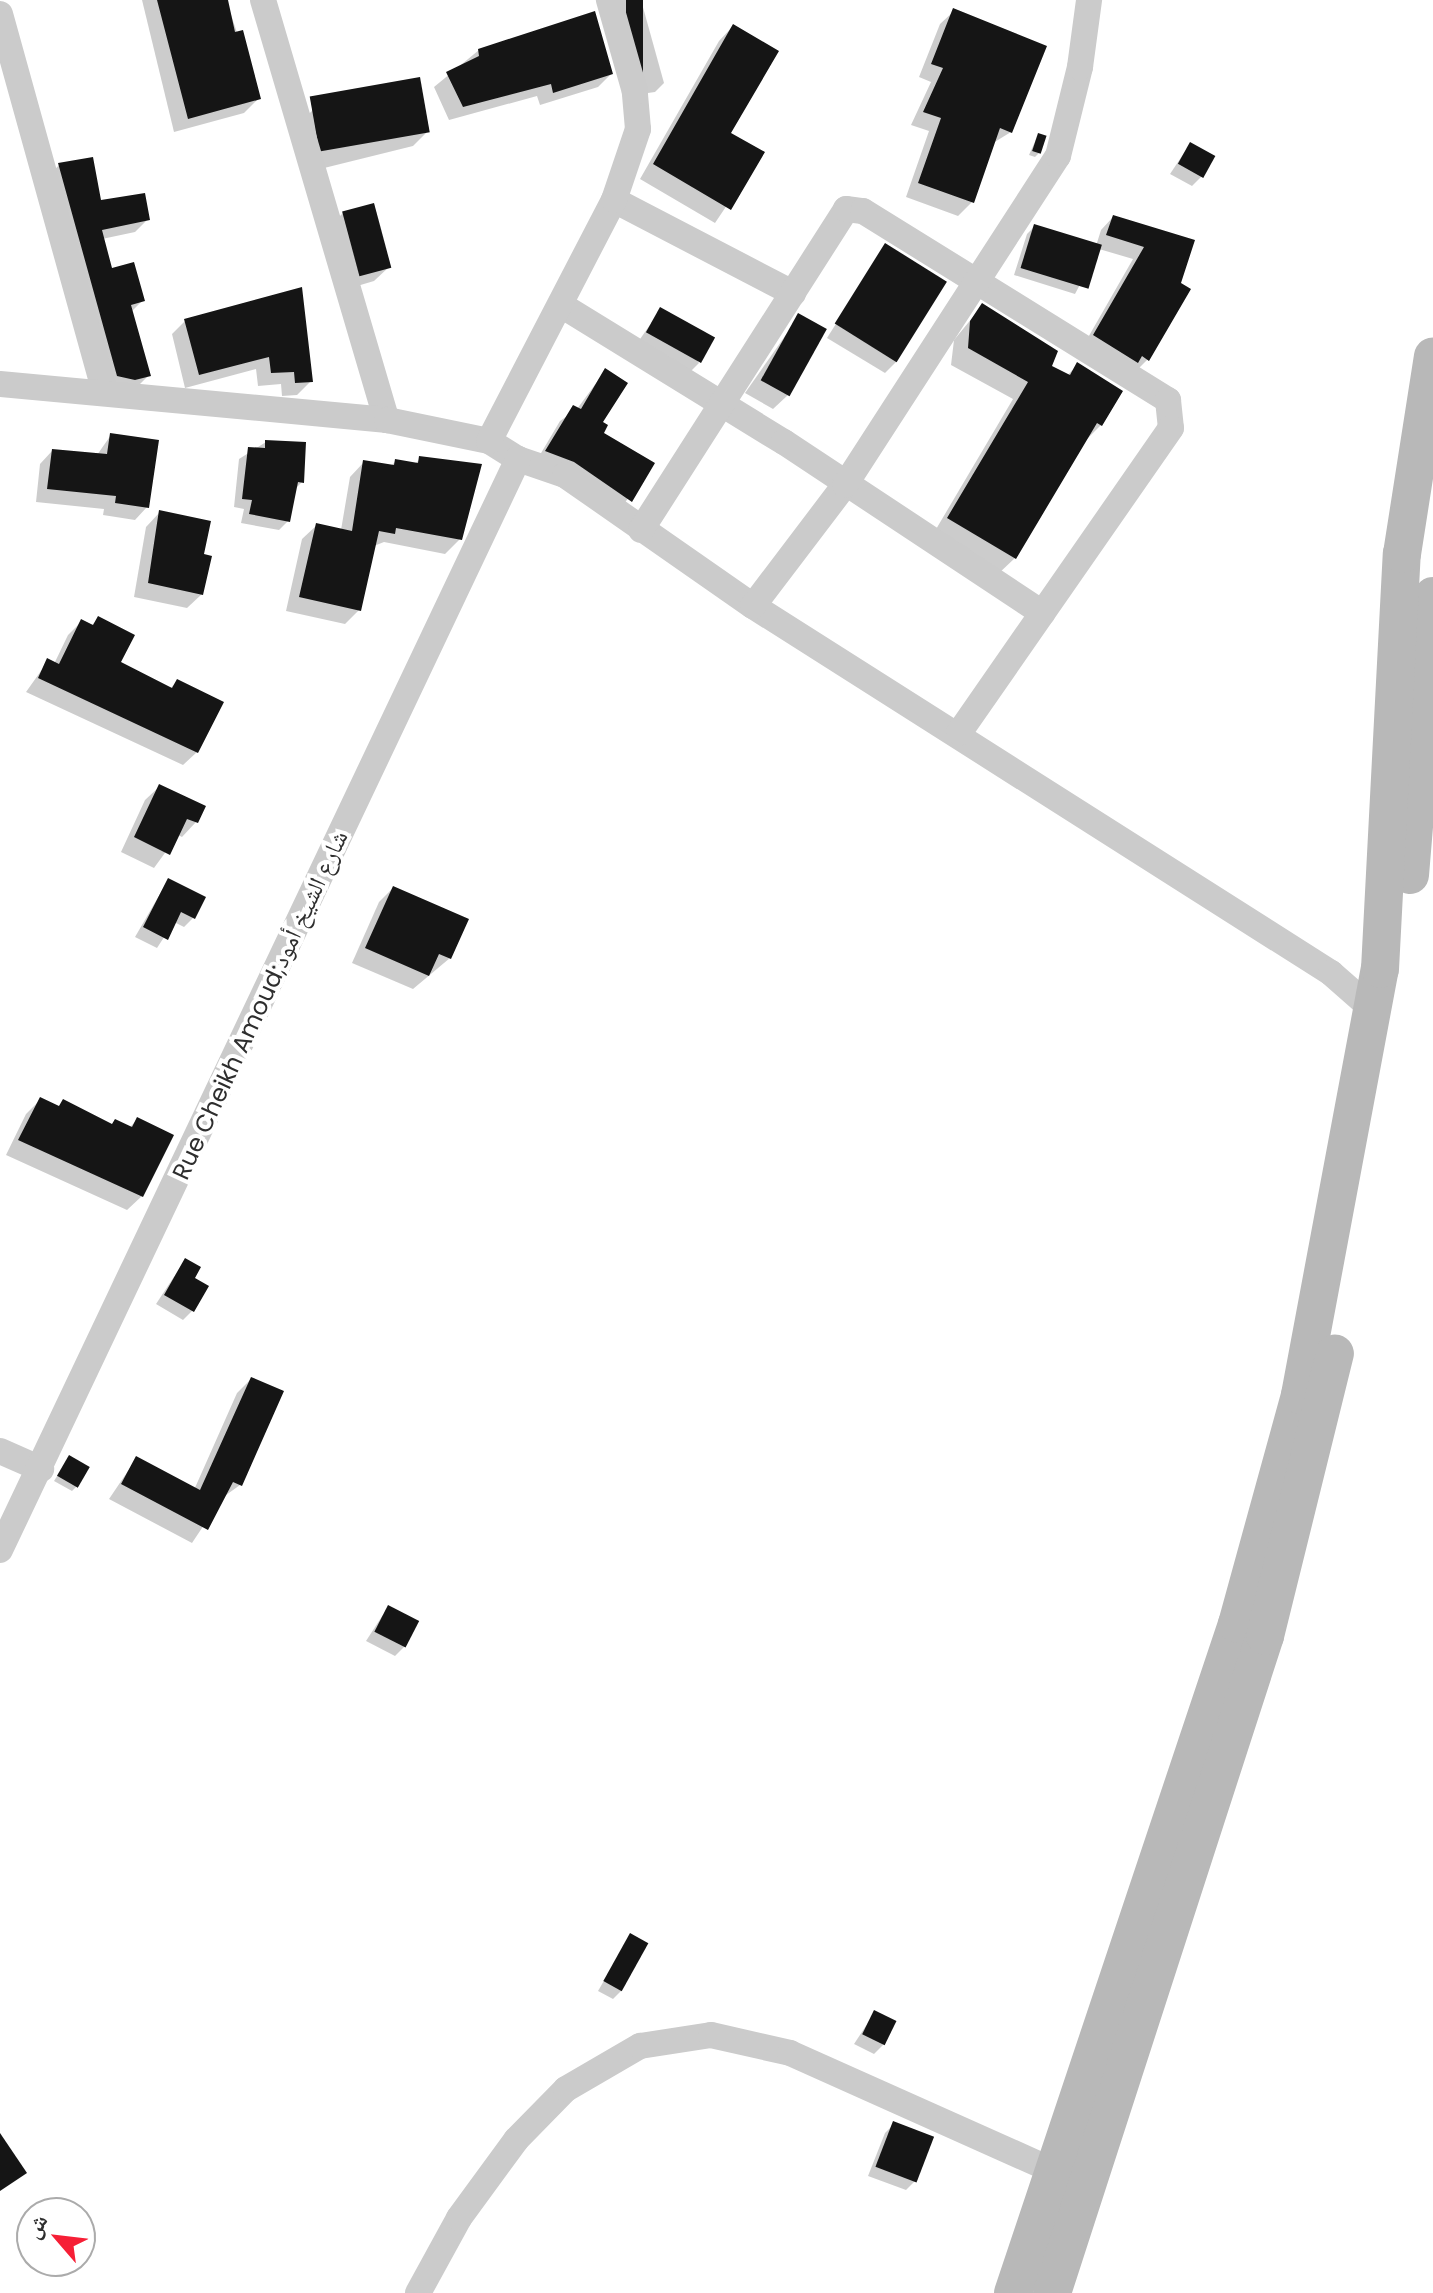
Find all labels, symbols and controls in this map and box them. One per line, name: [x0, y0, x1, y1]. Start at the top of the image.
street label: Rue Cheikh Amoud;شارع الشيخ أمود: [166, 826, 354, 1184]
north arrow: [16, 2197, 96, 2277]
text: ش: [17, 2209, 55, 2244]

